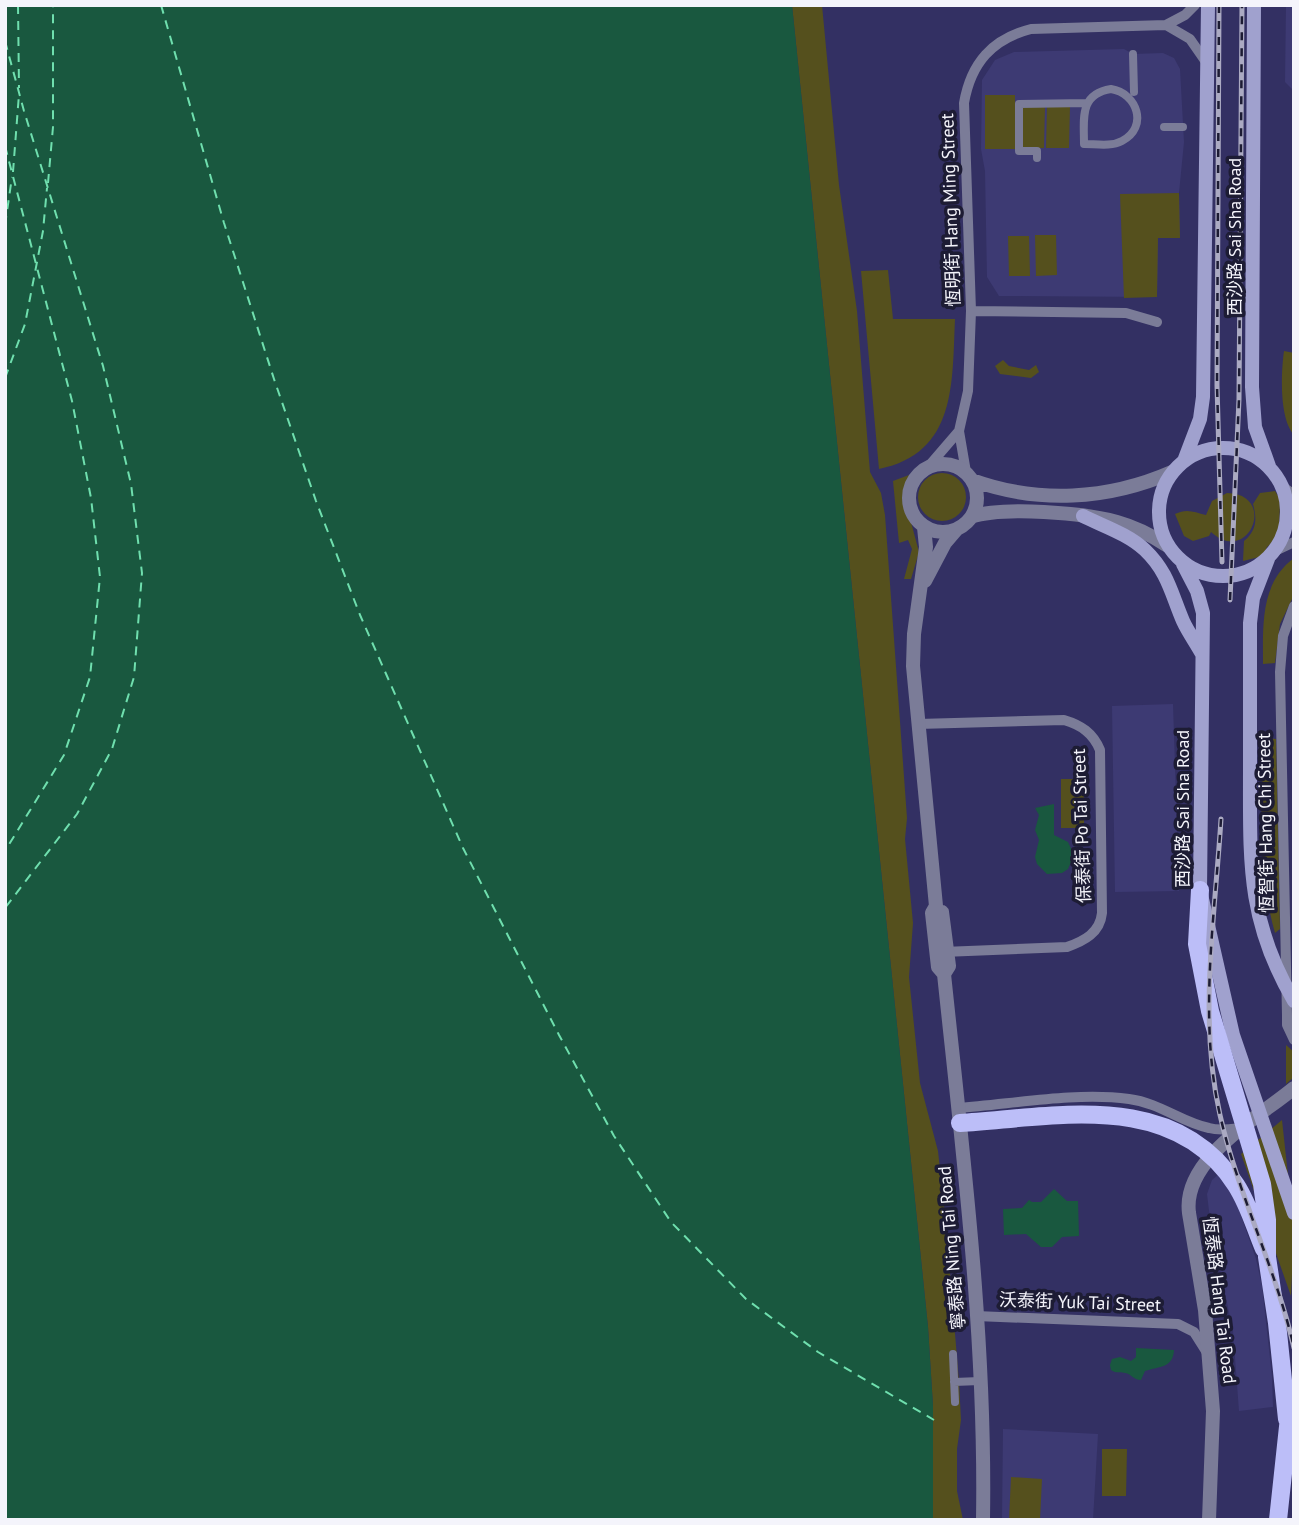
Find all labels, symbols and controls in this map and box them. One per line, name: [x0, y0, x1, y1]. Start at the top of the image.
street label: 恆明街 Hang Ming Street: [935, 113, 965, 307]
street label: 西沙路 Sai Sha Road: [1223, 158, 1246, 316]
street label: 西沙路 Sai Sha Road: [1171, 730, 1194, 888]
street label: 恆智街 Hang Chi Street: [1252, 733, 1278, 913]
street label: 保泰街 Po Tai Street: [1067, 748, 1095, 904]
street label: 寧泰路 Ning Tai Road: [932, 1165, 970, 1331]
street label: 恆泰路 Hang Tai Road: [1198, 1215, 1242, 1385]
street label: 沃泰街 Yuk Tai Street: [999, 1288, 1161, 1316]

